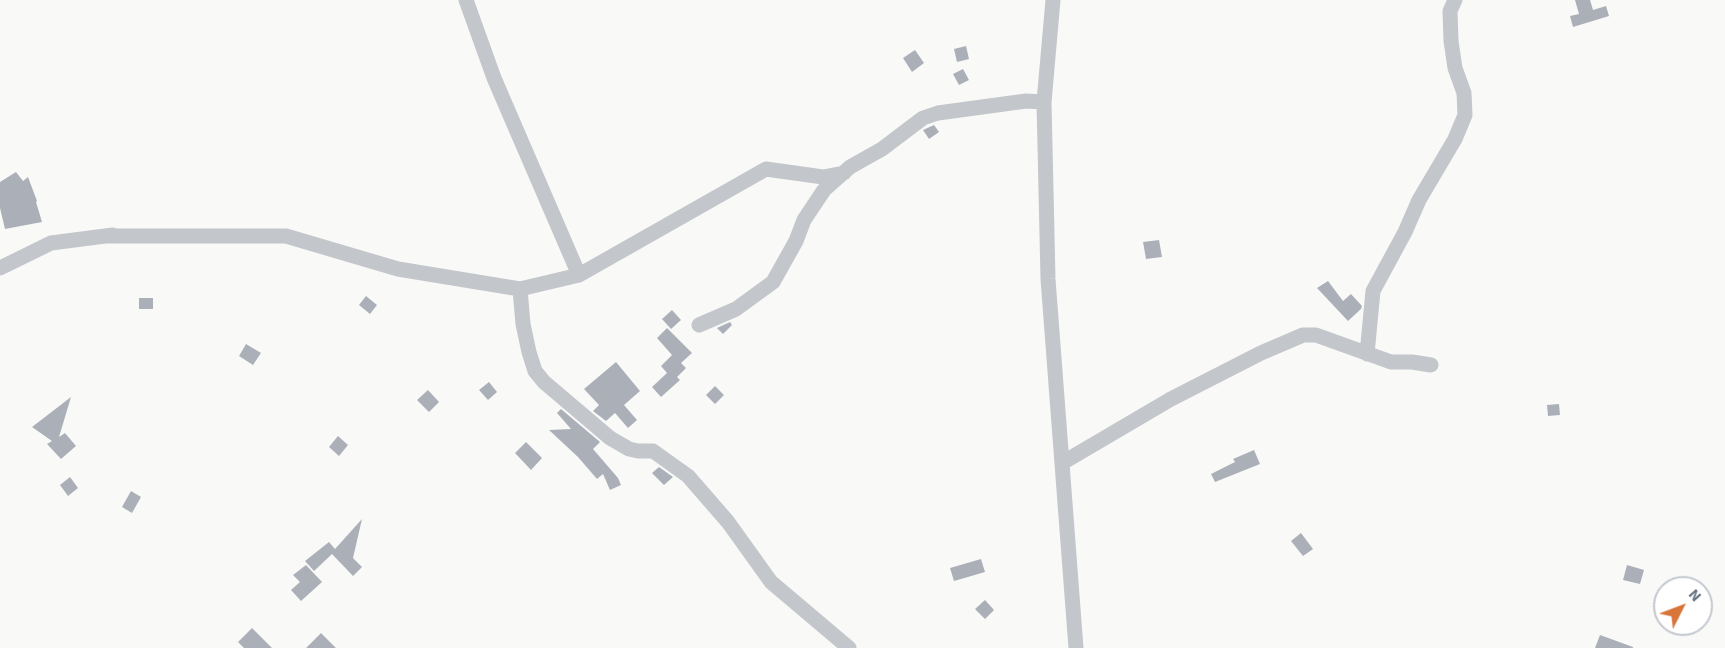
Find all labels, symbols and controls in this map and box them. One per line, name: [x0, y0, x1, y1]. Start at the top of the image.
north arrow: [1653, 576, 1713, 636]
text: N: [1683, 584, 1707, 607]

